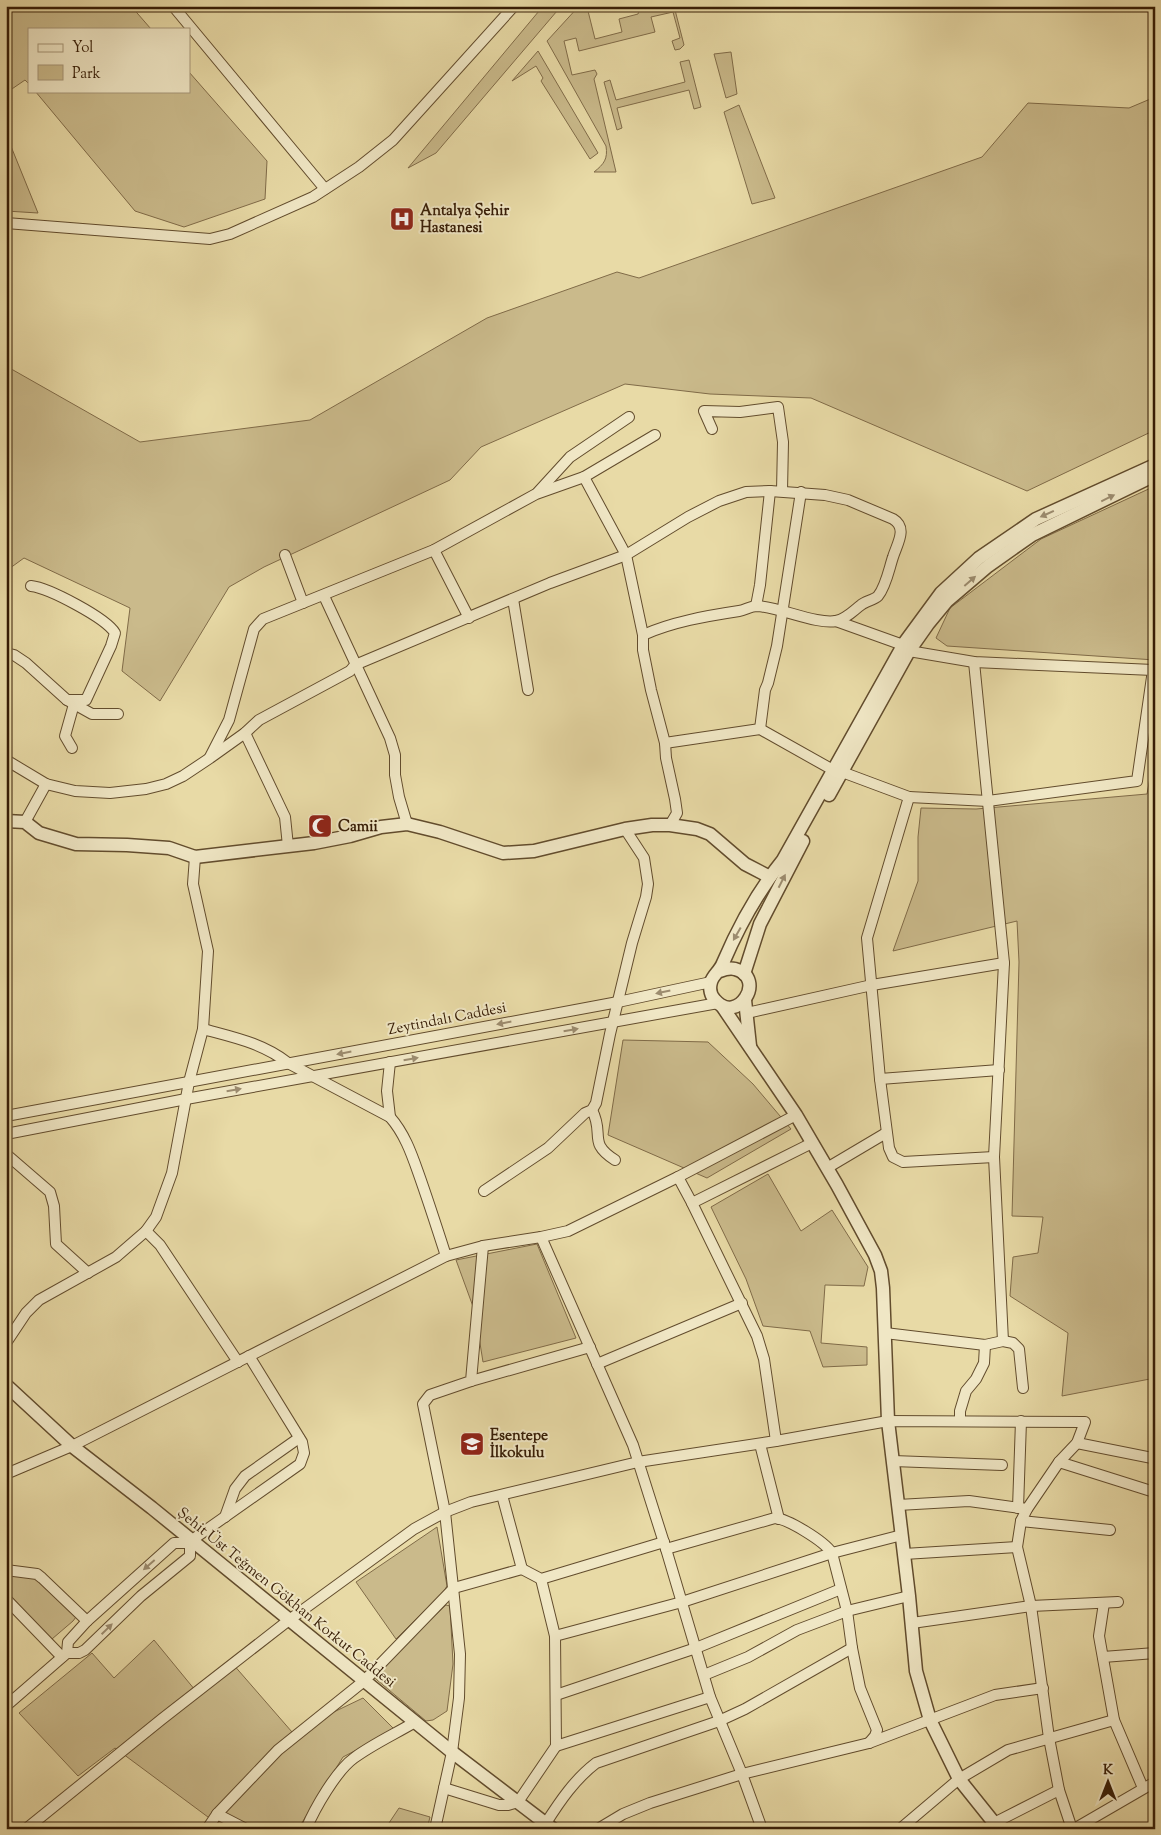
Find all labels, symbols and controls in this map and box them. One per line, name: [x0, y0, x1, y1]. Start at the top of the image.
legend: [28, 28, 190, 92]
text: Yol: [72, 38, 94, 59]
text: Park: [72, 64, 101, 85]
place label: Antalya Şehir Hastanesi: [420, 201, 509, 239]
hospital icon: Antalya Şehir Hastanesi: [389, 206, 415, 232]
one-way arrow: [1101, 494, 1115, 502]
one-way arrow: [1040, 510, 1054, 518]
one-way arrow: [963, 576, 976, 587]
mosque icon: Camii: [307, 813, 333, 839]
place label: Camii: [338, 817, 378, 838]
one-way arrow: [778, 874, 786, 888]
one-way arrow: [733, 927, 741, 942]
one-way arrow: [656, 988, 671, 996]
street label: Zeytindalı Caddesi: [386, 998, 508, 1041]
one-way arrow: [496, 1019, 511, 1027]
one-way arrow: [564, 1026, 579, 1034]
one-way arrow: [335, 1049, 351, 1057]
one-way arrow: [404, 1054, 420, 1062]
one-way arrow: [226, 1086, 242, 1094]
place label: Esentepe İlkokulu: [490, 1426, 548, 1464]
school or university icon: Esentepe İlkokulu: [459, 1431, 485, 1457]
street label: Şehit Üst Teğmen Gökhan Korkut Caddesi: [172, 1502, 401, 1693]
one-way arrow: [143, 1559, 156, 1570]
one-way arrow: [100, 1624, 112, 1636]
north arrow: [1084, 1758, 1134, 1808]
text: K: [1103, 1761, 1114, 1781]

